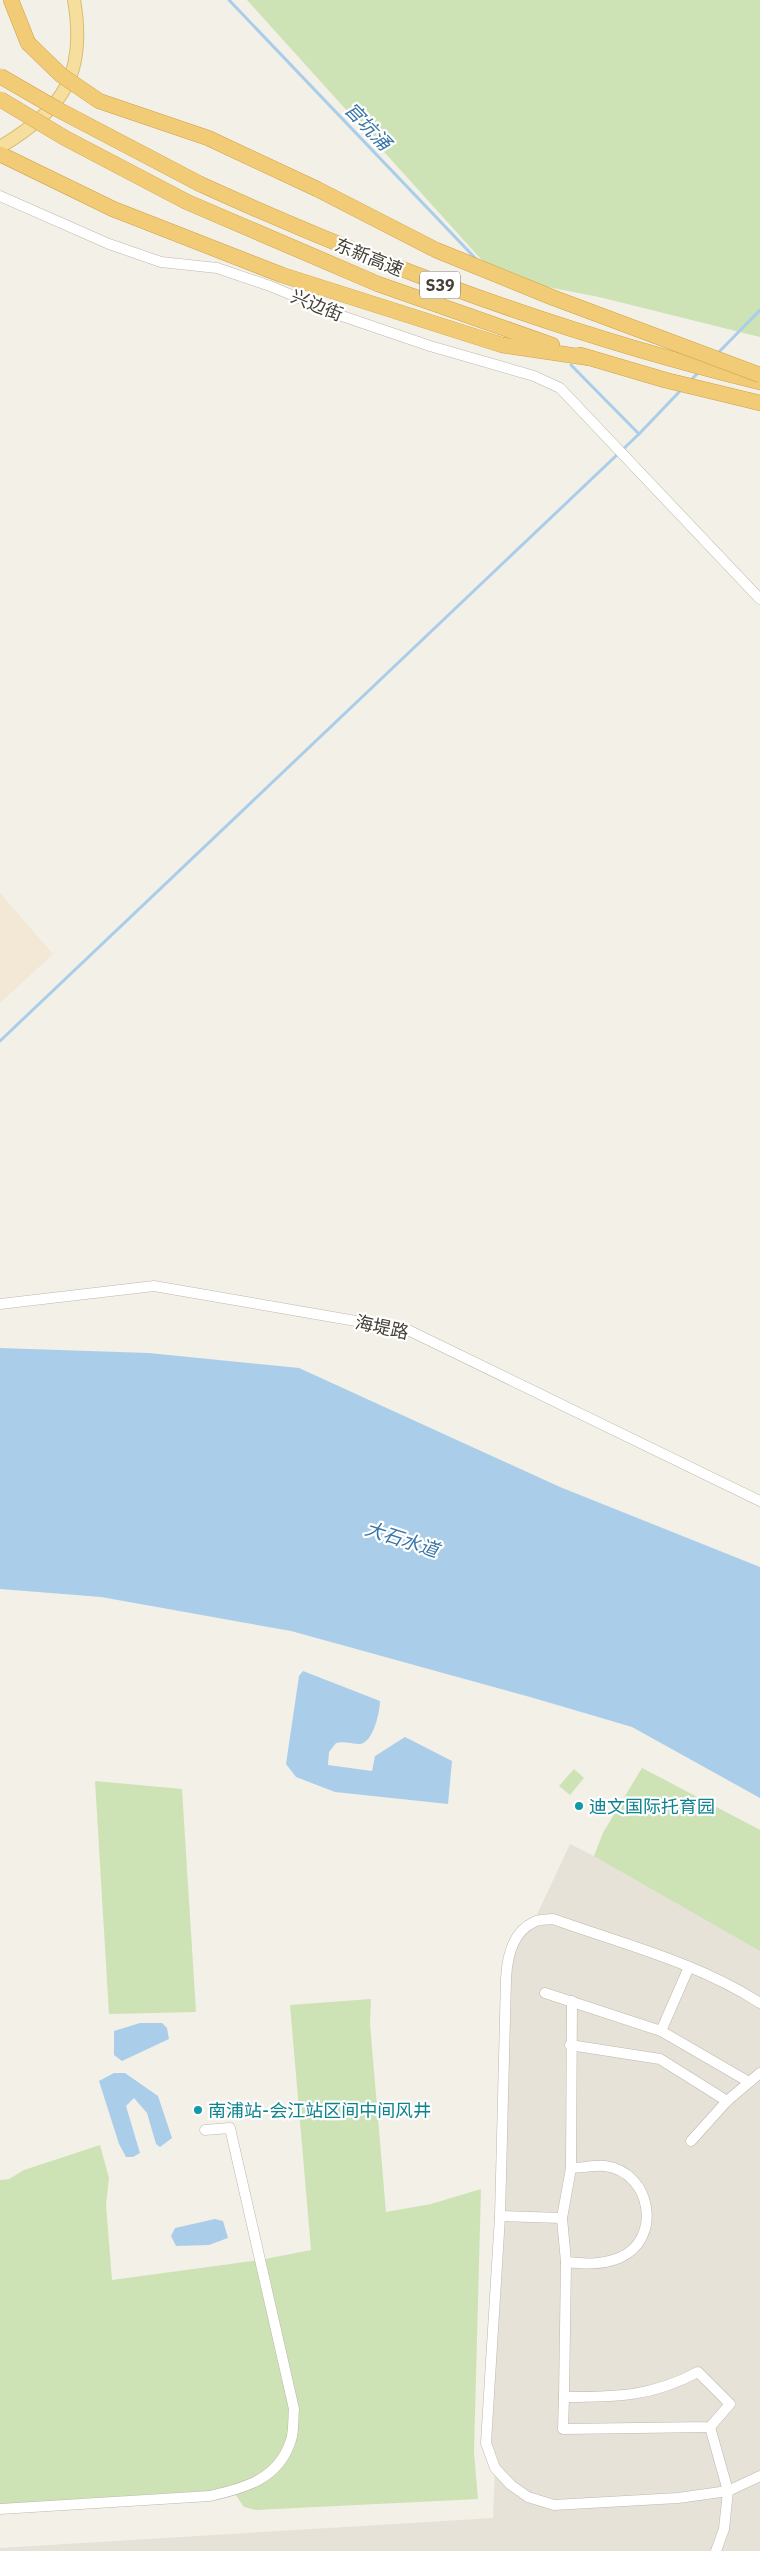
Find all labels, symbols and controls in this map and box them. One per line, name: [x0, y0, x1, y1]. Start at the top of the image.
water label: 官坑涌: [340, 97, 398, 156]
street label: 东新高速: [331, 233, 407, 281]
road number: S39: [420, 272, 460, 298]
street label: 兴边街: [288, 284, 346, 326]
street label: 海堤路: [353, 1310, 411, 1344]
water label: 大石水道: [362, 1516, 445, 1563]
place label: 迪文国际托育园: [589, 1795, 715, 1818]
marker: 迪文国际托育园: [573, 1800, 585, 1812]
place label: 南浦站-会江站区间中间风井: [208, 2099, 431, 2122]
marker: 南浦站-会江站区间中间风井: [192, 2104, 204, 2116]

